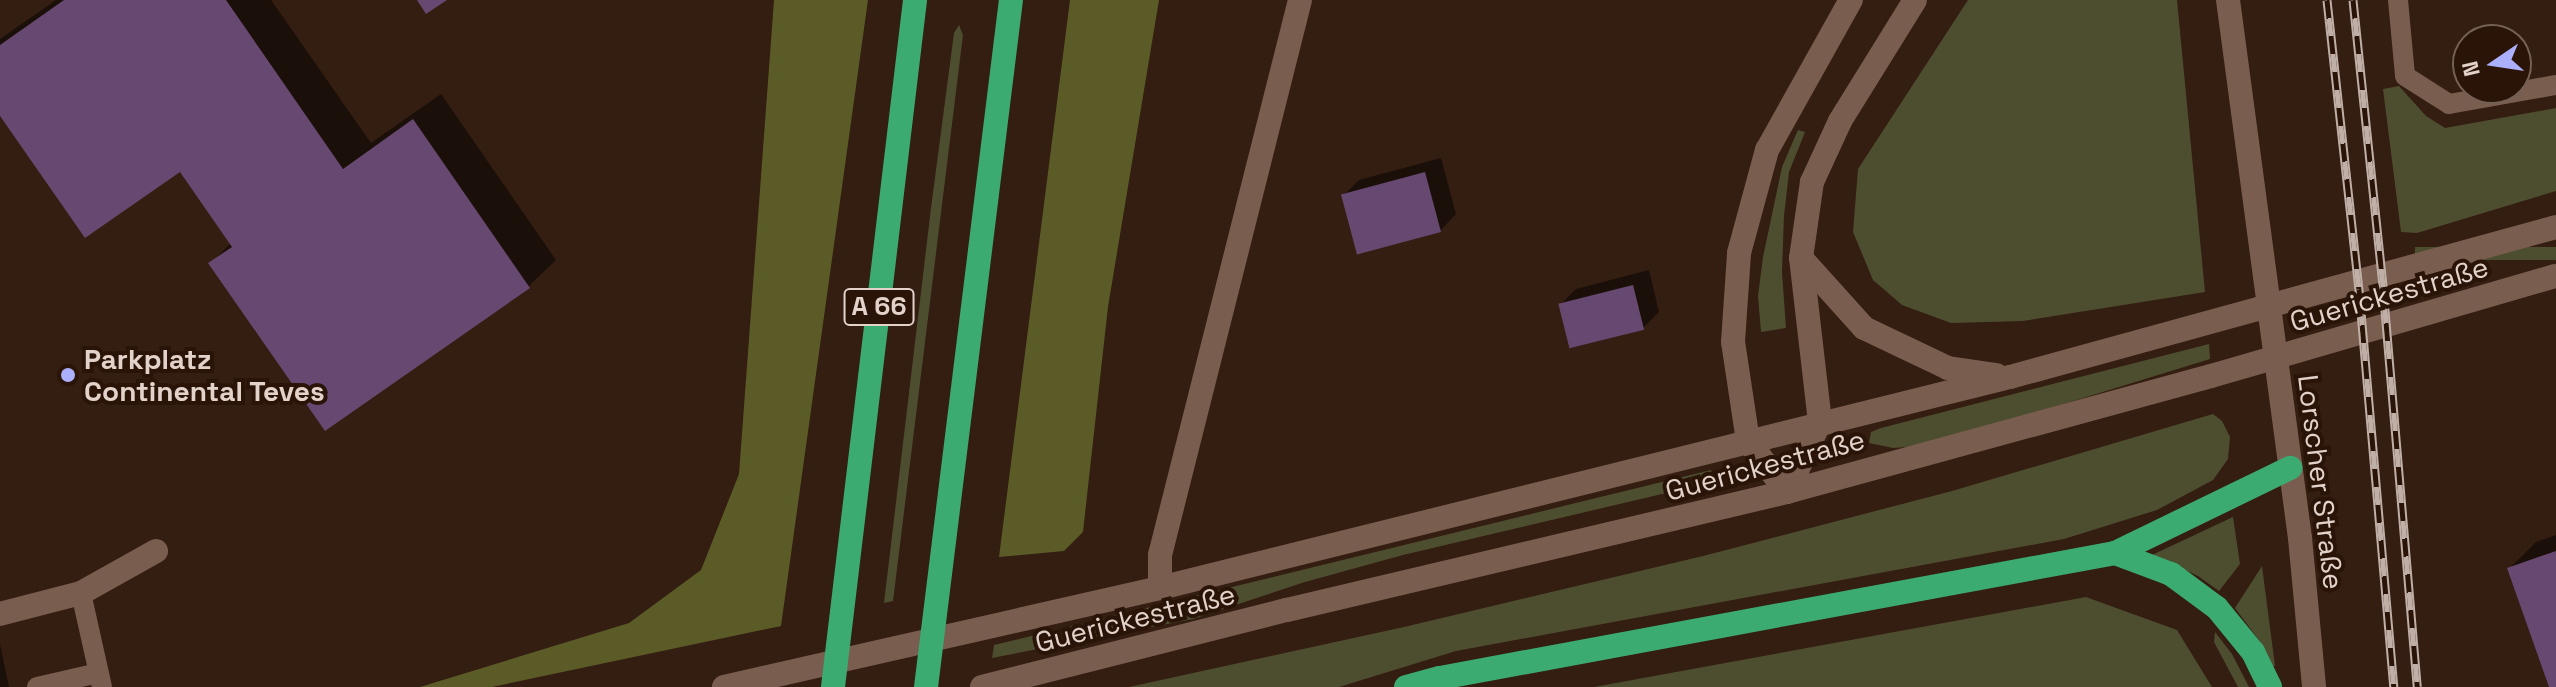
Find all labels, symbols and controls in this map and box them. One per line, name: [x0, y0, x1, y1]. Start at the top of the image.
north arrow: [2452, 24, 2532, 104]
text: N: [2455, 59, 2486, 79]
street label: Guerickestraße: [2286, 250, 2492, 338]
road number: A 66: [843, 285, 915, 329]
place label: Parkplatz Continental Teves: [84, 342, 325, 408]
marker: Parkplatz Continental Teves: [59, 366, 77, 384]
street label: Lorscher Straße: [2291, 373, 2351, 591]
street label: Guerickestraße: [1662, 422, 1868, 508]
street label: Guerickestraße: [1032, 577, 1238, 659]

